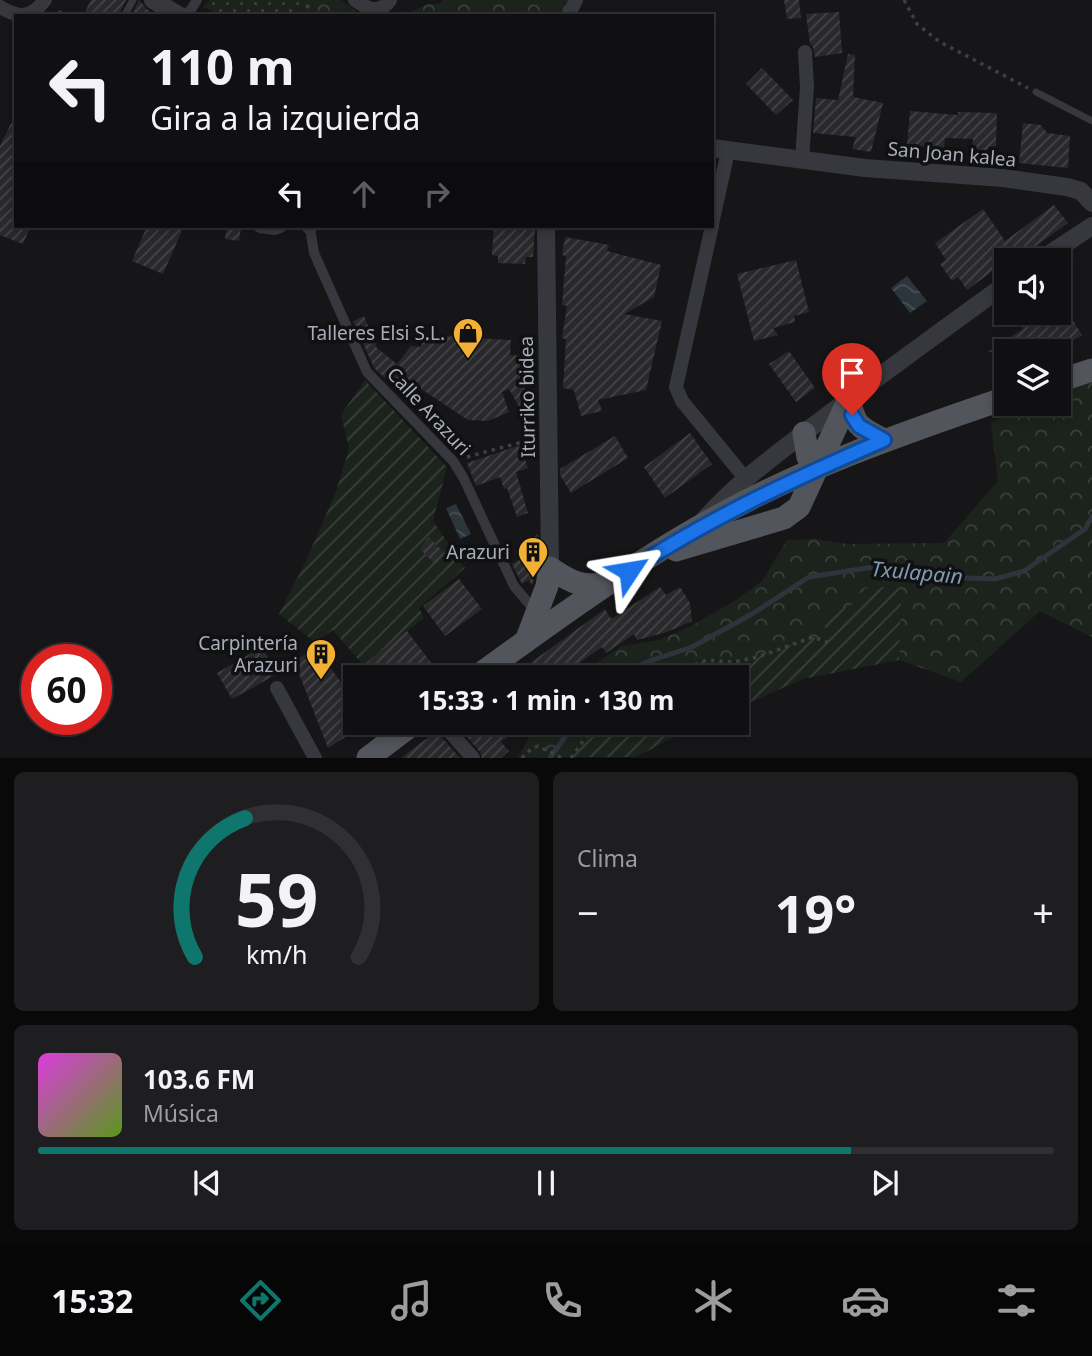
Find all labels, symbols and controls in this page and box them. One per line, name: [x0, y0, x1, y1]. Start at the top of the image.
text: 110 m: [150, 33, 295, 99]
icon: left: [35, 42, 126, 133]
text: Gira a la izquierda: [150, 96, 420, 139]
street label: San Joan kalea: [887, 135, 1017, 173]
icon: left: [272, 175, 310, 213]
icon: ahead: [345, 175, 383, 213]
icon: right: [418, 175, 456, 213]
map controls: [994, 248, 1071, 416]
button: sound: [994, 248, 1071, 325]
shop icon: Talleres Elsi S.L.: [451, 316, 485, 360]
place label: Talleres Elsi S.L.: [308, 320, 445, 346]
street label: Iturriko bidea: [513, 336, 541, 458]
button: layers: [994, 339, 1071, 416]
pin: [822, 343, 882, 415]
icon: arrive: [833, 354, 871, 392]
street label: Calle Arazuri: [381, 361, 477, 461]
position arrow: [592, 534, 666, 608]
building icon: Arazuri: [516, 535, 550, 579]
place label: Arazuri: [446, 539, 510, 565]
water label: Txulapain: [870, 554, 964, 590]
place label: Carpintería Arazuri: [198, 630, 298, 678]
building icon: Carpintería Arazuri: [304, 637, 338, 681]
speed limit sign: 60: [21, 644, 112, 735]
text: 15:33 · 1 min · 130 m: [418, 682, 674, 718]
text: Clima: [577, 842, 638, 874]
text: 59: [235, 850, 318, 949]
text: 19°: [775, 877, 856, 948]
text: −: [577, 886, 599, 938]
text: +: [1032, 886, 1054, 938]
text: km/h: [246, 937, 307, 971]
text: 103.6 FM: [143, 1061, 255, 1097]
text: Música: [143, 1097, 219, 1129]
icon: previous: [188, 1164, 226, 1202]
icon: pause: [527, 1164, 565, 1202]
icon: next: [866, 1164, 904, 1202]
icon: directions: [236, 1276, 285, 1325]
icon: music: [387, 1276, 436, 1325]
icon: phone: [538, 1276, 587, 1325]
icon: climate: [689, 1276, 738, 1325]
icon: car: [841, 1276, 890, 1325]
icon: filters: [992, 1276, 1041, 1325]
text: 15:32: [51, 1279, 133, 1322]

